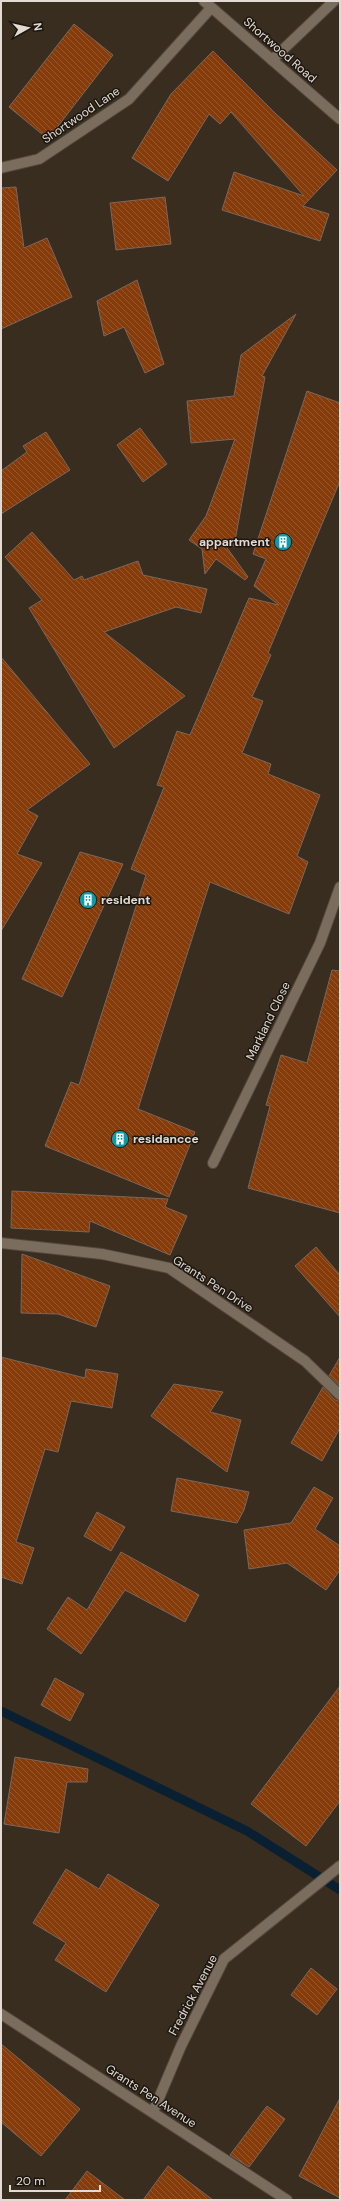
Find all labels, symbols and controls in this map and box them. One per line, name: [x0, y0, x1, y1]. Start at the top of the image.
north arrow: [8, 8, 48, 48]
street label: Shortwood Road: [240, 14, 320, 86]
text: N: [30, 22, 45, 32]
street label: Shortwood Lane: [39, 83, 123, 147]
building icon: appartment: [273, 532, 293, 552]
place label: appartment: [199, 534, 270, 550]
building icon: resident: [78, 890, 98, 910]
place label: resident: [101, 892, 150, 908]
street label: Markland Close: [242, 979, 294, 1063]
building icon: residancce: [110, 1129, 130, 1149]
place label: residancce: [133, 1131, 199, 1147]
street label: Grants Pen Drive: [170, 1252, 256, 1316]
street label: Fredrick Avenue: [165, 1952, 221, 2038]
street label: Grants Pen Avenue: [103, 2061, 200, 2131]
scale bar: [10, 2167, 100, 2193]
text: 20 m: [16, 2173, 45, 2189]

